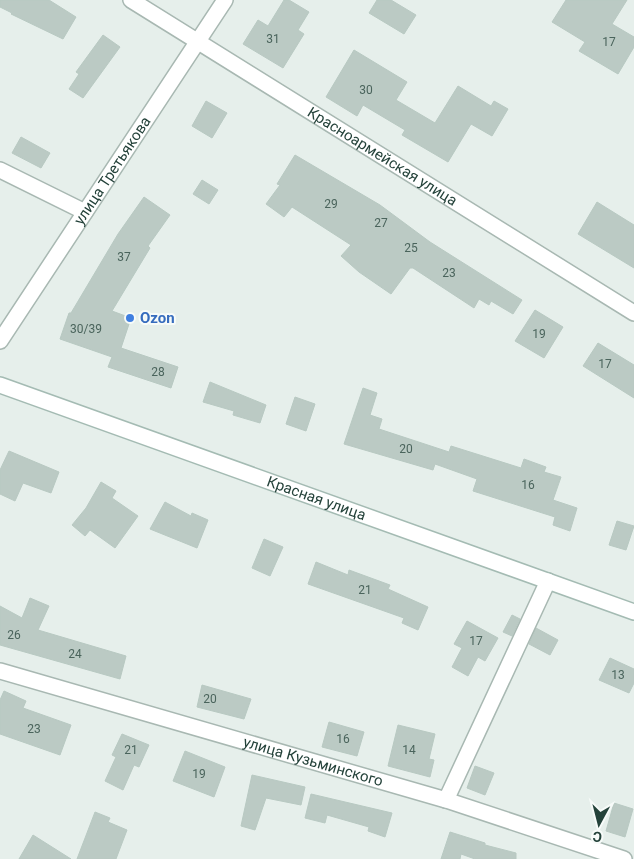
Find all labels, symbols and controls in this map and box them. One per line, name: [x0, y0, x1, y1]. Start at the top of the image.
house number: 31: [266, 32, 280, 46]
house number: 17: [602, 35, 616, 49]
house number: 30: [359, 83, 373, 97]
street label: Красноармейская улица: [304, 103, 460, 210]
street label: улица Третьякова: [70, 113, 155, 228]
house number: 29: [324, 197, 338, 211]
house number: 27: [374, 216, 388, 230]
house number: 25: [404, 241, 418, 255]
house number: 37: [117, 250, 131, 264]
house number: 23: [442, 266, 456, 280]
place label: Ozon: [140, 309, 175, 327]
marker: Ozon: [124, 312, 136, 324]
house number: 30/39: [70, 322, 102, 336]
house number: 19: [532, 327, 546, 341]
house number: 17: [598, 357, 612, 371]
house number: 28: [151, 365, 165, 379]
house number: 20: [399, 442, 413, 456]
street label: Красная улица: [264, 472, 368, 524]
house number: 16: [521, 478, 535, 492]
house number: 21: [358, 583, 372, 597]
house number: 26: [7, 628, 21, 642]
house number: 17: [469, 634, 483, 648]
house number: 24: [68, 647, 82, 661]
house number: 13: [611, 668, 625, 682]
house number: 20: [203, 692, 217, 706]
house number: 23: [27, 722, 41, 736]
house number: 16: [336, 732, 350, 746]
street label: улица Кузьминского: [241, 733, 385, 790]
house number: 21: [124, 743, 138, 757]
house number: 14: [402, 743, 416, 757]
house number: 19: [192, 767, 206, 781]
north arrow: [574, 799, 624, 849]
text: С: [592, 828, 603, 845]

